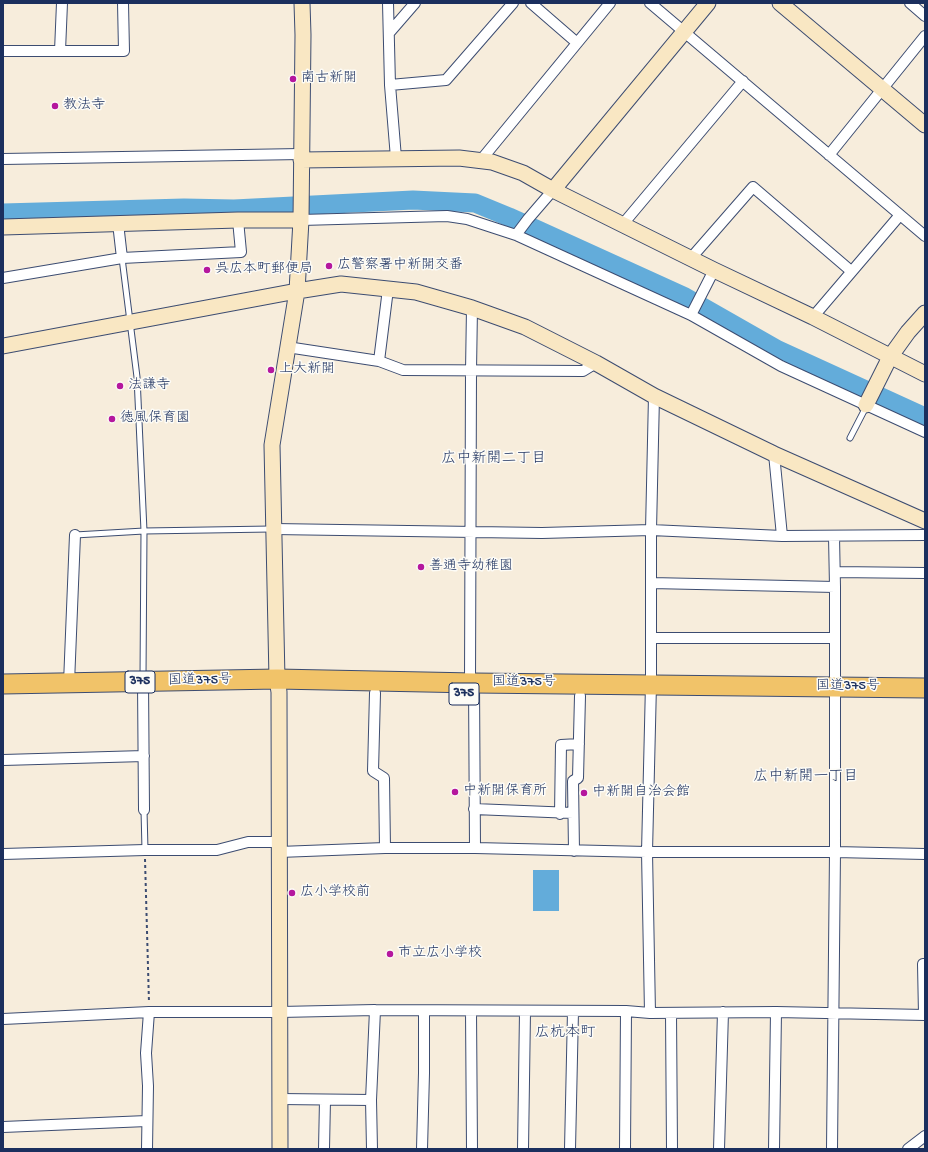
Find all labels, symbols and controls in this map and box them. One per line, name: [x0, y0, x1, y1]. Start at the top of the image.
place label: 南古新開: [301, 71, 357, 87]
marker: 南古新開: [288, 74, 298, 84]
place label: 教法寺: [63, 98, 105, 114]
marker: 教法寺: [50, 101, 60, 111]
place label: 広警察署中新開交番: [337, 258, 463, 274]
marker: 広警察署中新開交番: [324, 261, 334, 271]
place label: 呉広本町郵便局: [215, 262, 313, 278]
marker: 呉広本町郵便局: [202, 265, 212, 275]
place label: 上大新開: [279, 362, 335, 378]
marker: 上大新開: [266, 365, 276, 375]
place label: 法謙寺: [128, 378, 170, 394]
marker: 法謙寺: [115, 381, 125, 391]
place label: 徳風保育園: [120, 411, 190, 427]
marker: 徳風保育園: [107, 414, 117, 424]
district label: 広中新開二丁目: [442, 451, 546, 469]
place label: 善通寺幼稚園: [429, 559, 513, 575]
marker: 善通寺幼稚園: [416, 562, 426, 572]
road number: 375: [125, 671, 155, 693]
street label: 国道375号: [168, 672, 232, 690]
street label: 国道375号: [492, 675, 556, 691]
street label: 国道375号: [816, 679, 880, 695]
road number: 375: [449, 683, 479, 705]
district label: 広中新開一丁目: [754, 769, 858, 787]
place label: 中新開保育所: [463, 784, 547, 800]
place label: 中新開自治会館: [592, 785, 690, 801]
marker: 中新開保育所: [450, 787, 460, 797]
marker: 中新開自治会館: [579, 788, 589, 798]
place label: 広小学校前: [300, 885, 370, 901]
marker: 広小学校前: [287, 888, 297, 898]
place label: 市立広小学校: [398, 946, 482, 962]
marker: 市立広小学校: [385, 949, 395, 959]
district label: 広杭本町: [535, 1025, 595, 1043]

